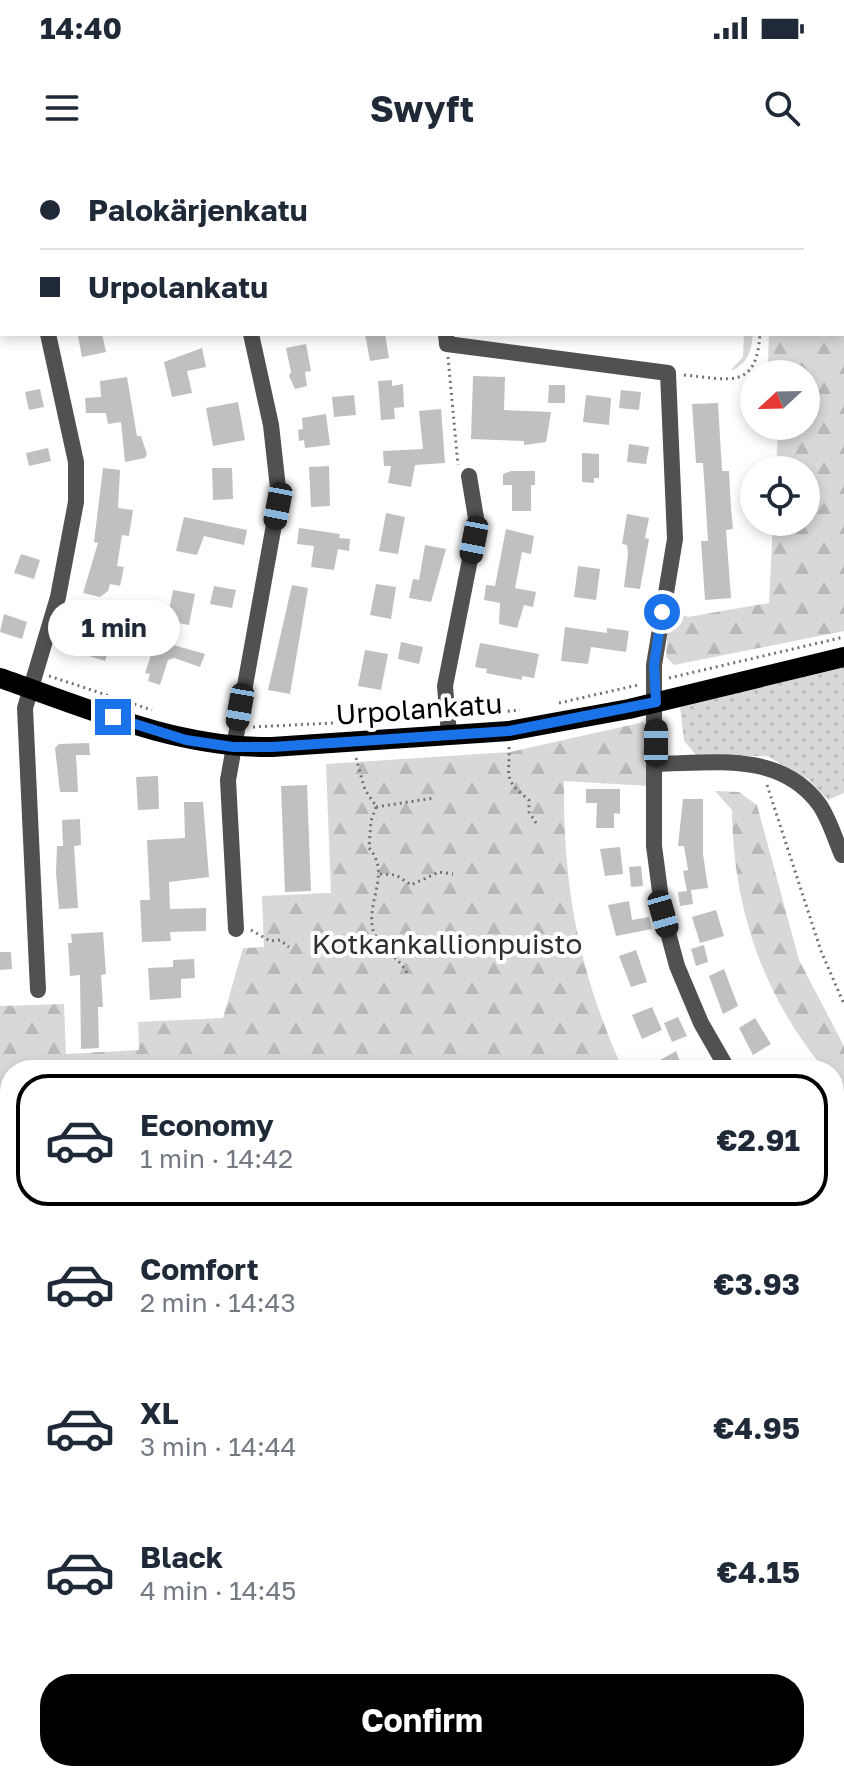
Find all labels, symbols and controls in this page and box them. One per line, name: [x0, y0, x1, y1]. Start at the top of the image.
text: 14:40: [40, 10, 122, 46]
icon: menu: [40, 86, 84, 130]
icon: search: [760, 86, 804, 130]
text: Swyft: [370, 87, 474, 130]
text: Palokärjenkatu: [88, 192, 308, 228]
text: Urpolankatu: [88, 269, 268, 305]
north arrow: [740, 360, 820, 440]
map controls: [740, 360, 820, 536]
button: locate: [740, 456, 820, 536]
car: [262, 480, 294, 532]
car: [458, 514, 490, 566]
route start: [644, 594, 680, 630]
callout: 1 min: [47, 601, 179, 657]
text: 1 min: [81, 612, 147, 643]
car: [224, 681, 256, 733]
street label: Urpolankatu: [335, 686, 503, 731]
route end: [95, 699, 131, 735]
car: [644, 719, 668, 767]
car: [645, 888, 681, 940]
park label: Kotkankallionpuisto: [312, 927, 582, 960]
icon: car: [44, 1104, 116, 1176]
text: Economy: [140, 1107, 274, 1143]
text: €2.91: [716, 1122, 800, 1158]
text: 1 min · 14:42: [140, 1143, 293, 1174]
icon: car: [44, 1248, 116, 1320]
text: Comfort: [140, 1251, 259, 1287]
text: €3.93: [714, 1266, 800, 1302]
text: 2 min · 14:43: [140, 1287, 296, 1318]
icon: car: [44, 1392, 116, 1464]
text: XL: [140, 1395, 179, 1431]
text: €4.95: [713, 1410, 800, 1446]
text: 3 min · 14:44: [140, 1431, 296, 1462]
icon: car: [44, 1536, 116, 1608]
text: Black: [140, 1539, 223, 1575]
text: €4.15: [717, 1554, 800, 1590]
text: 4 min · 14:45: [140, 1575, 296, 1606]
button: Confirm: [40, 1674, 804, 1766]

